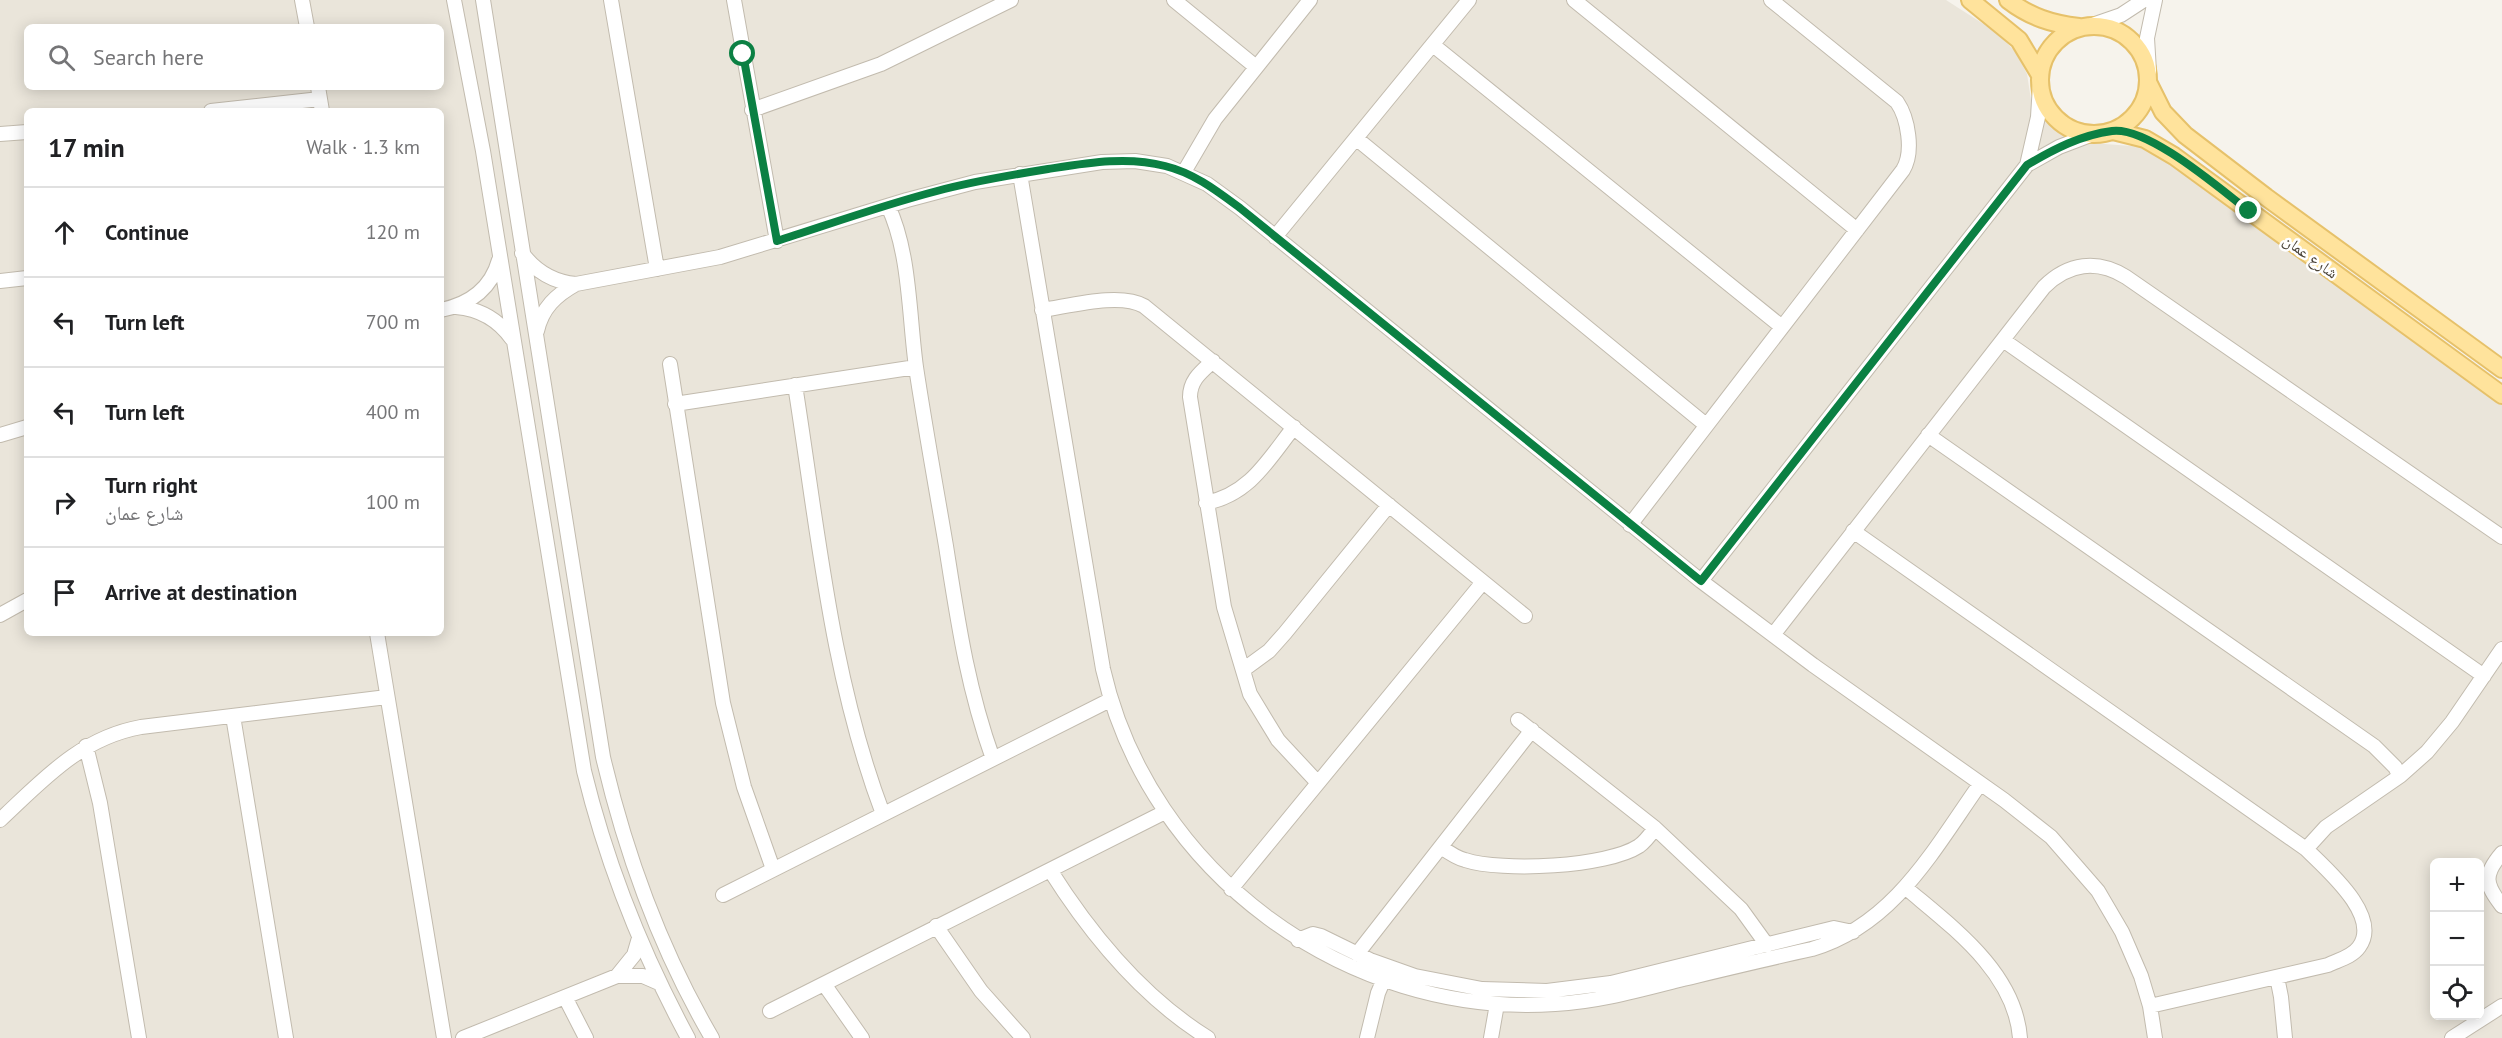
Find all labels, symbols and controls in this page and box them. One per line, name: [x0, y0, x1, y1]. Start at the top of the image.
search box: [24, 24, 444, 90]
route start: [729, 40, 755, 66]
icon: search: [45, 41, 78, 74]
text: Search here: [93, 43, 204, 71]
text: 17 min: [48, 131, 125, 164]
text: Walk · 1.3 km: [306, 134, 420, 160]
route end: [2235, 197, 2261, 223]
icon: ahead: [48, 216, 81, 249]
text: Continue: [105, 218, 189, 246]
text: 120 m: [366, 219, 420, 245]
street label: شارع عمان: [2279, 229, 2342, 283]
icon: left: [48, 306, 81, 339]
text: Turn left: [105, 308, 185, 336]
text: 700 m: [366, 309, 420, 335]
icon: left: [48, 396, 81, 429]
text: Turn left: [105, 398, 185, 426]
text: 400 m: [366, 399, 420, 425]
text: Turn right: [105, 471, 197, 499]
icon: right: [48, 486, 81, 519]
text: 100 m: [366, 489, 420, 515]
text: شارع عمان: [105, 500, 184, 526]
icon: arrive: [48, 576, 81, 609]
text: Arrive at destination: [105, 578, 297, 606]
map controls: [2430, 858, 2484, 1020]
button: +: [2430, 858, 2484, 912]
button: −: [2430, 912, 2484, 966]
button: locate: [2430, 966, 2484, 1020]

